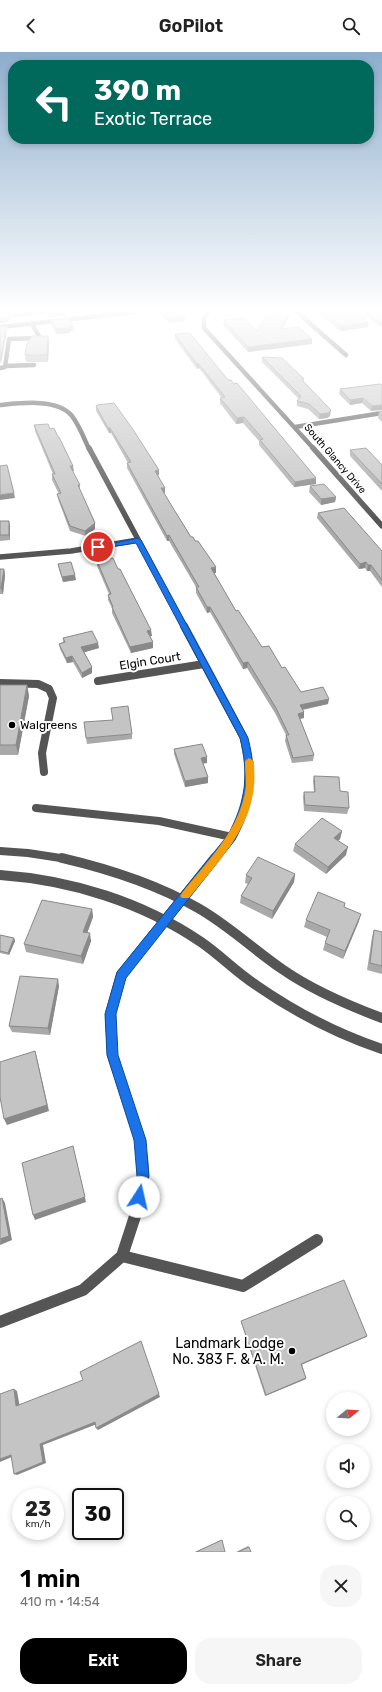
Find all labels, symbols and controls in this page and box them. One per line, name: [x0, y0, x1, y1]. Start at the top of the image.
icon: back: [20, 15, 42, 37]
text: GoPilot: [159, 15, 223, 37]
icon: search: [340, 15, 362, 37]
text: 390 m: [94, 74, 181, 107]
icon: left: [28, 76, 80, 128]
text: Exotic Terrace: [94, 108, 212, 130]
street label: South Glancy Drive: [301, 422, 369, 497]
pin: [81, 530, 115, 564]
icon: arrive: [87, 536, 109, 558]
street label: Elgin Court: [118, 649, 182, 673]
place label: Walgreens: [20, 718, 77, 732]
marker: Walgreens: [7, 720, 17, 730]
position arrow: [118, 1176, 160, 1218]
place label: Landmark Lodge No. 383 F. & A. M.: [172, 1335, 284, 1368]
marker: Landmark Lodge No. 383 F. & A. M.: [287, 1346, 297, 1356]
north arrow: [326, 1392, 370, 1436]
map controls: [326, 1392, 370, 1540]
button: sound: [326, 1444, 370, 1488]
speed limit sign: 30: [72, 1488, 124, 1540]
button: search: [326, 1496, 370, 1540]
text: 23: [25, 1497, 51, 1521]
text: km/h: [26, 1518, 50, 1530]
text: 1 min: [20, 1565, 80, 1593]
button: close: [320, 1565, 362, 1607]
text: 410 m · 14:54: [20, 1594, 100, 1609]
button: Exit: [20, 1638, 187, 1684]
button: Share: [195, 1638, 362, 1684]

